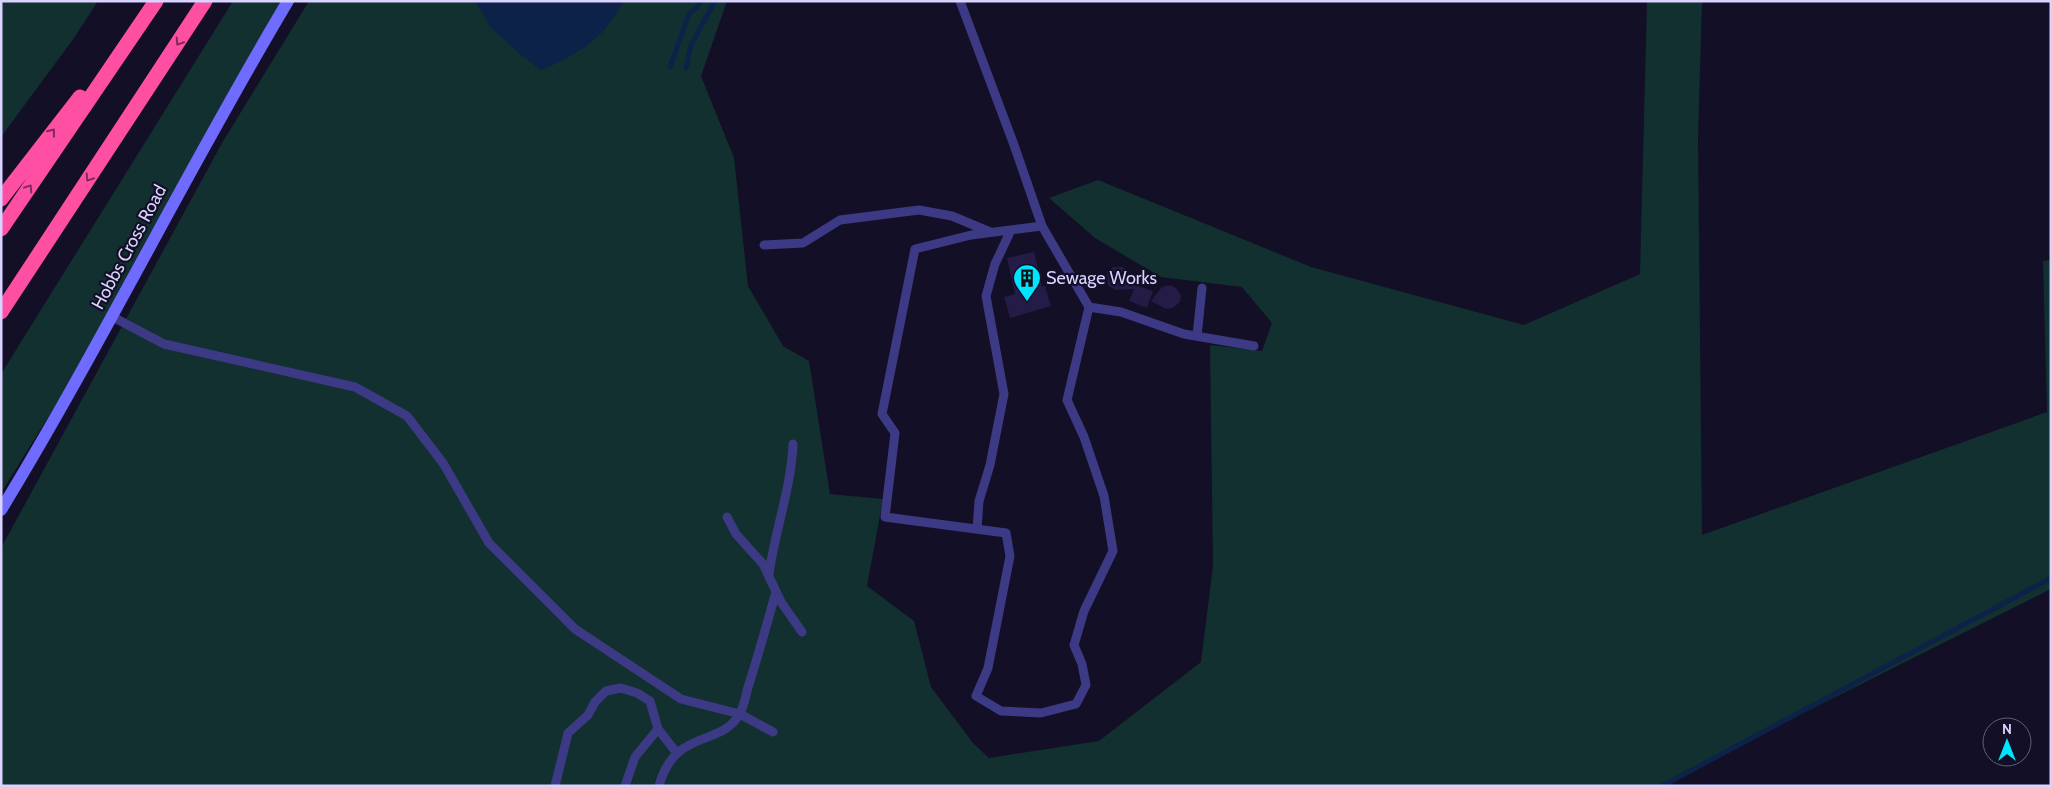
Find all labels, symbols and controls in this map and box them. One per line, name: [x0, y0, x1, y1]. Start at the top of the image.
one-way arrow: [175, 37, 185, 46]
one-way arrow: [47, 129, 55, 138]
one-way arrow: [86, 172, 95, 181]
street label: Hobbs Cross Road: [87, 181, 171, 313]
one-way arrow: [23, 185, 32, 194]
building icon: Sewage Works: [1012, 263, 1042, 302]
place label: Sewage Works: [1046, 267, 1157, 289]
north arrow: [1982, 717, 2032, 767]
text: N: [2002, 720, 2012, 738]

